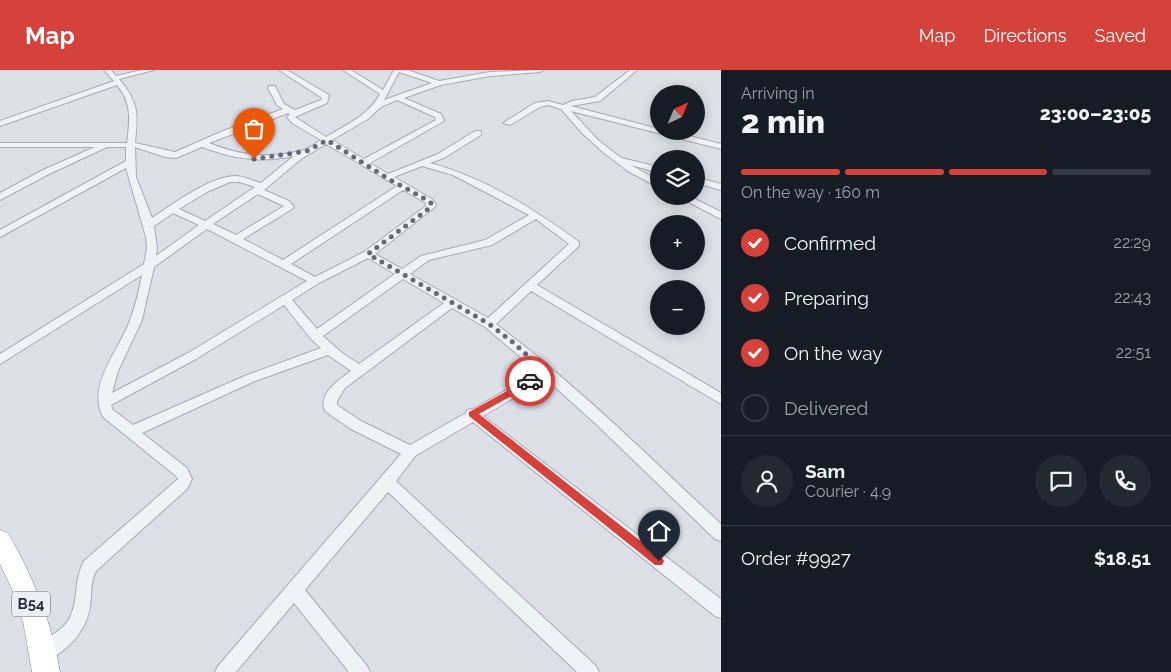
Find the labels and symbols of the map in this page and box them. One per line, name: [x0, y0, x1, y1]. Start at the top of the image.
north arrow: [650, 85, 705, 140]
pin: [233, 108, 275, 159]
courier: [505, 356, 555, 406]
pin: [638, 510, 680, 561]
road number: B54: [12, 592, 50, 616]

